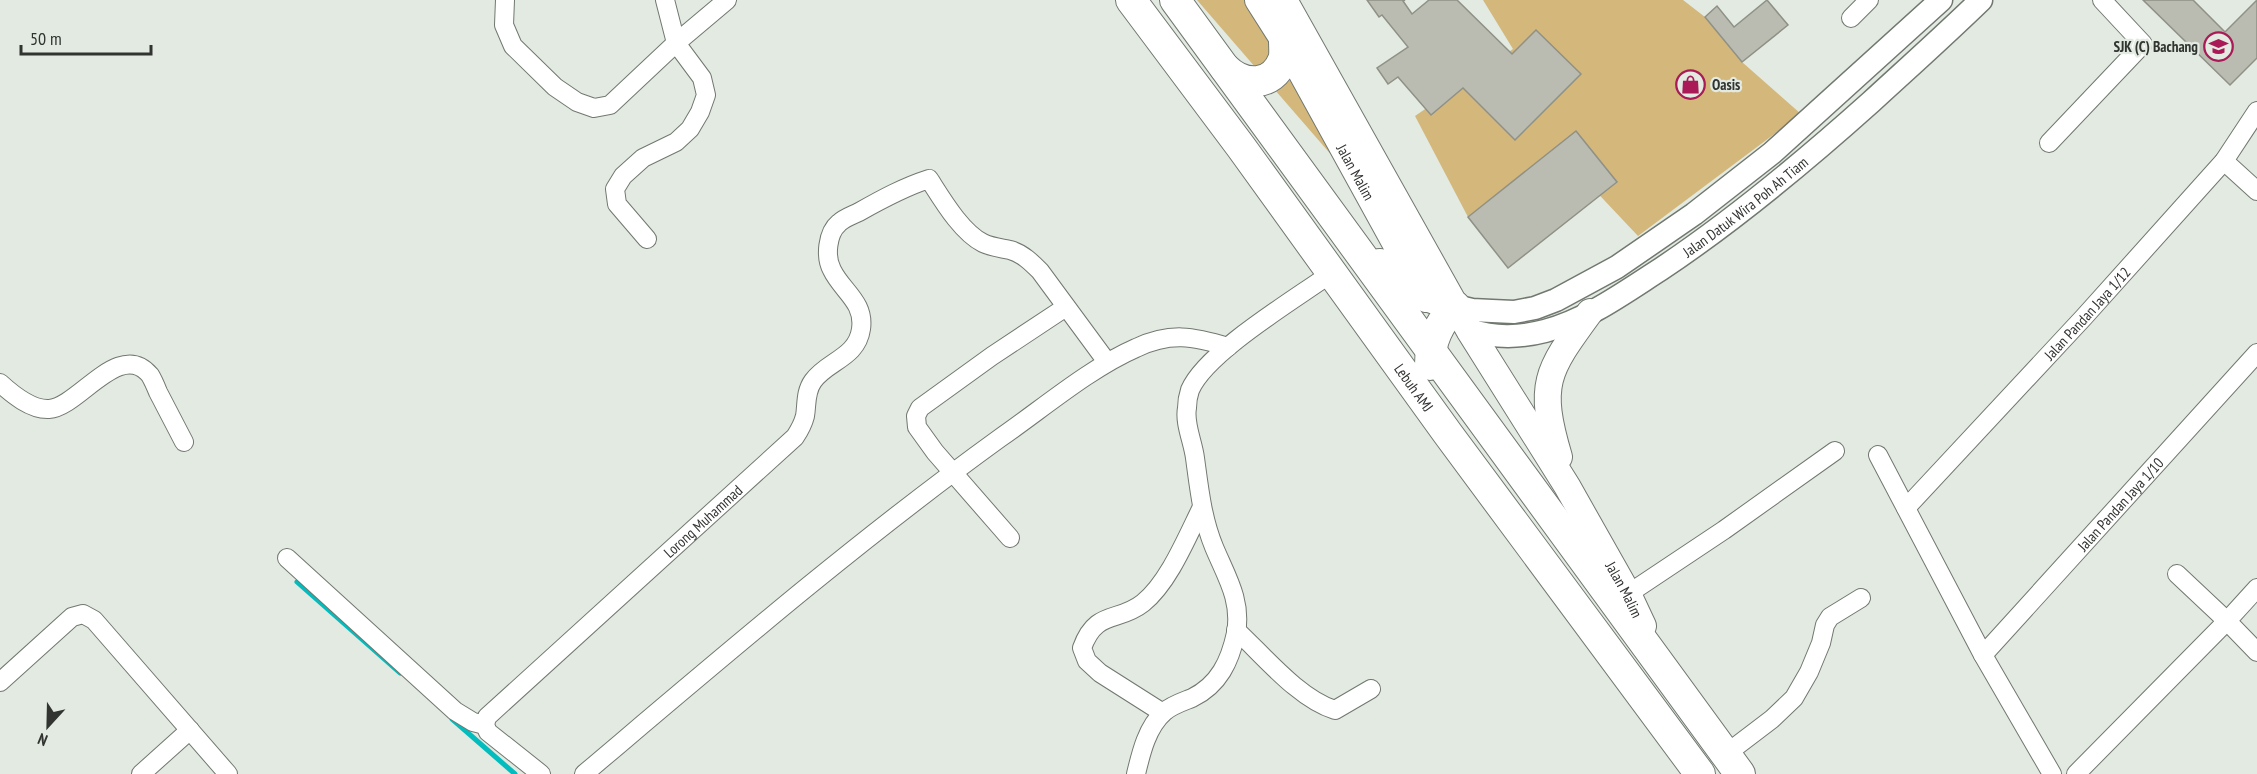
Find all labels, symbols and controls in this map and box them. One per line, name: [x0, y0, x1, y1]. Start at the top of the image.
scale bar: [21, 18, 152, 56]
text: 50 m: [30, 27, 62, 50]
school or university icon: SJK (C) Bachang: [2203, 30, 2235, 62]
place label: SJK (C) Bachang: [2113, 37, 2198, 56]
shop icon: Oasis: [1675, 68, 1707, 100]
place label: Oasis: [1712, 75, 1740, 94]
street label: Jalan Malim: [1333, 140, 1379, 203]
street label: Jalan Datuk Wira Poh Ah Tiam: [1678, 152, 1811, 261]
street label: Jalan Pandan Jaya 1/12: [2039, 263, 2134, 364]
street label: Lebuh AMJ: [1391, 360, 1438, 415]
street label: Jalan Pandan Jaya 1/10: [2072, 453, 2167, 555]
street label: Lorong Muhammad: [659, 480, 746, 561]
street label: Jalan Malim: [1601, 557, 1647, 621]
north arrow: [18, 696, 78, 756]
text: N: [35, 729, 50, 751]

